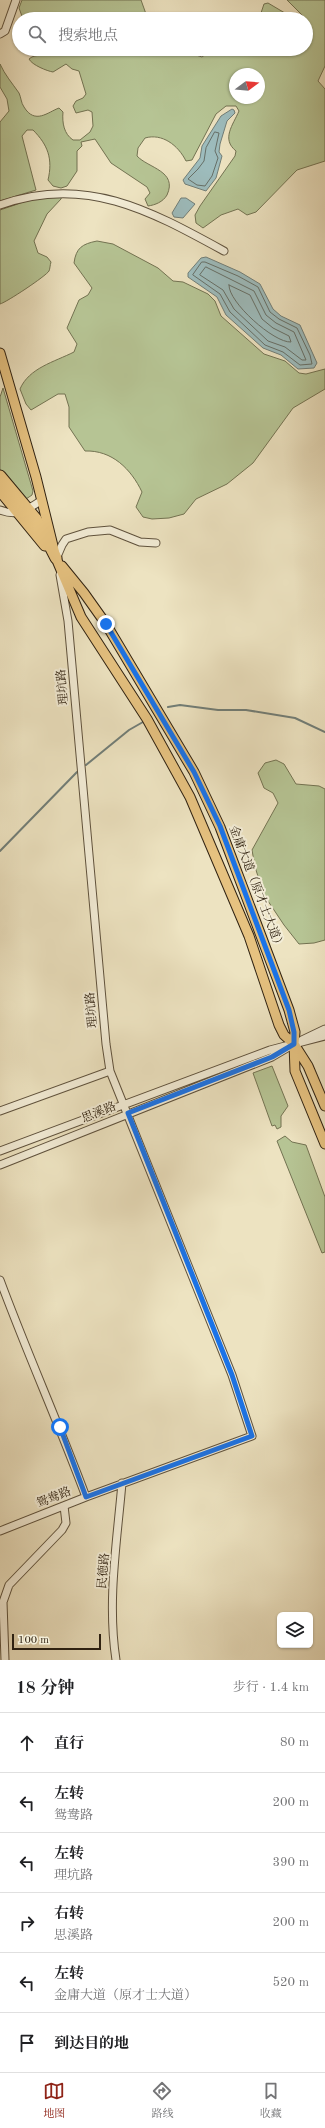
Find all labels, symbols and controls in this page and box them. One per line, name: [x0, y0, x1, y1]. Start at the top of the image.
search box: [12, 12, 313, 56]
icon: search: [26, 23, 48, 45]
text: 搜索地点: [58, 29, 118, 44]
north arrow: [229, 68, 265, 104]
route end: [97, 615, 115, 633]
street label: 理坑路: [53, 669, 71, 706]
street label: 金庸大道（原才士大道）: [227, 824, 287, 952]
street label: 理坑路: [82, 992, 100, 1029]
street label: 思溪路: [79, 1099, 118, 1125]
route start: [51, 1418, 69, 1436]
street label: 鸳鸯路: [34, 1484, 73, 1510]
street label: 民德路: [94, 1552, 112, 1589]
map controls: [277, 1612, 313, 1648]
button: layers: [277, 1612, 313, 1648]
scale bar: [12, 1632, 101, 1651]
text: 100 m: [18, 1635, 49, 1646]
text: 18 分钟: [16, 1680, 74, 1697]
text: 步行 · 1.4 km: [233, 1681, 309, 1694]
icon: ahead: [16, 1732, 38, 1754]
text: 80 m: [280, 1736, 309, 1749]
text: 直行: [54, 1737, 84, 1752]
text: 左转: [54, 1787, 84, 1802]
icon: left: [16, 1792, 38, 1814]
text: 200 m: [272, 1796, 309, 1809]
text: 鸳鸯路: [54, 1809, 93, 1822]
text: 左转: [54, 1847, 84, 1862]
icon: left: [16, 1852, 38, 1874]
text: 390 m: [272, 1856, 309, 1869]
text: 理坑路: [54, 1869, 93, 1882]
text: 右转: [54, 1907, 84, 1922]
icon: right: [16, 1912, 38, 1934]
text: 200 m: [272, 1916, 309, 1929]
text: 思溪路: [54, 1929, 93, 1942]
text: 左转: [54, 1967, 84, 1982]
icon: left: [16, 1972, 38, 1994]
text: 520 m: [272, 1976, 309, 1989]
text: 金庸大道（原才士大道）: [54, 1989, 197, 2002]
icon: arrive: [16, 2032, 38, 2054]
text: 到达目的地: [54, 2037, 129, 2052]
tab: 地图: [43, 2080, 65, 2122]
tab: 路线: [151, 2080, 173, 2122]
tab: 收藏: [260, 2080, 282, 2122]

